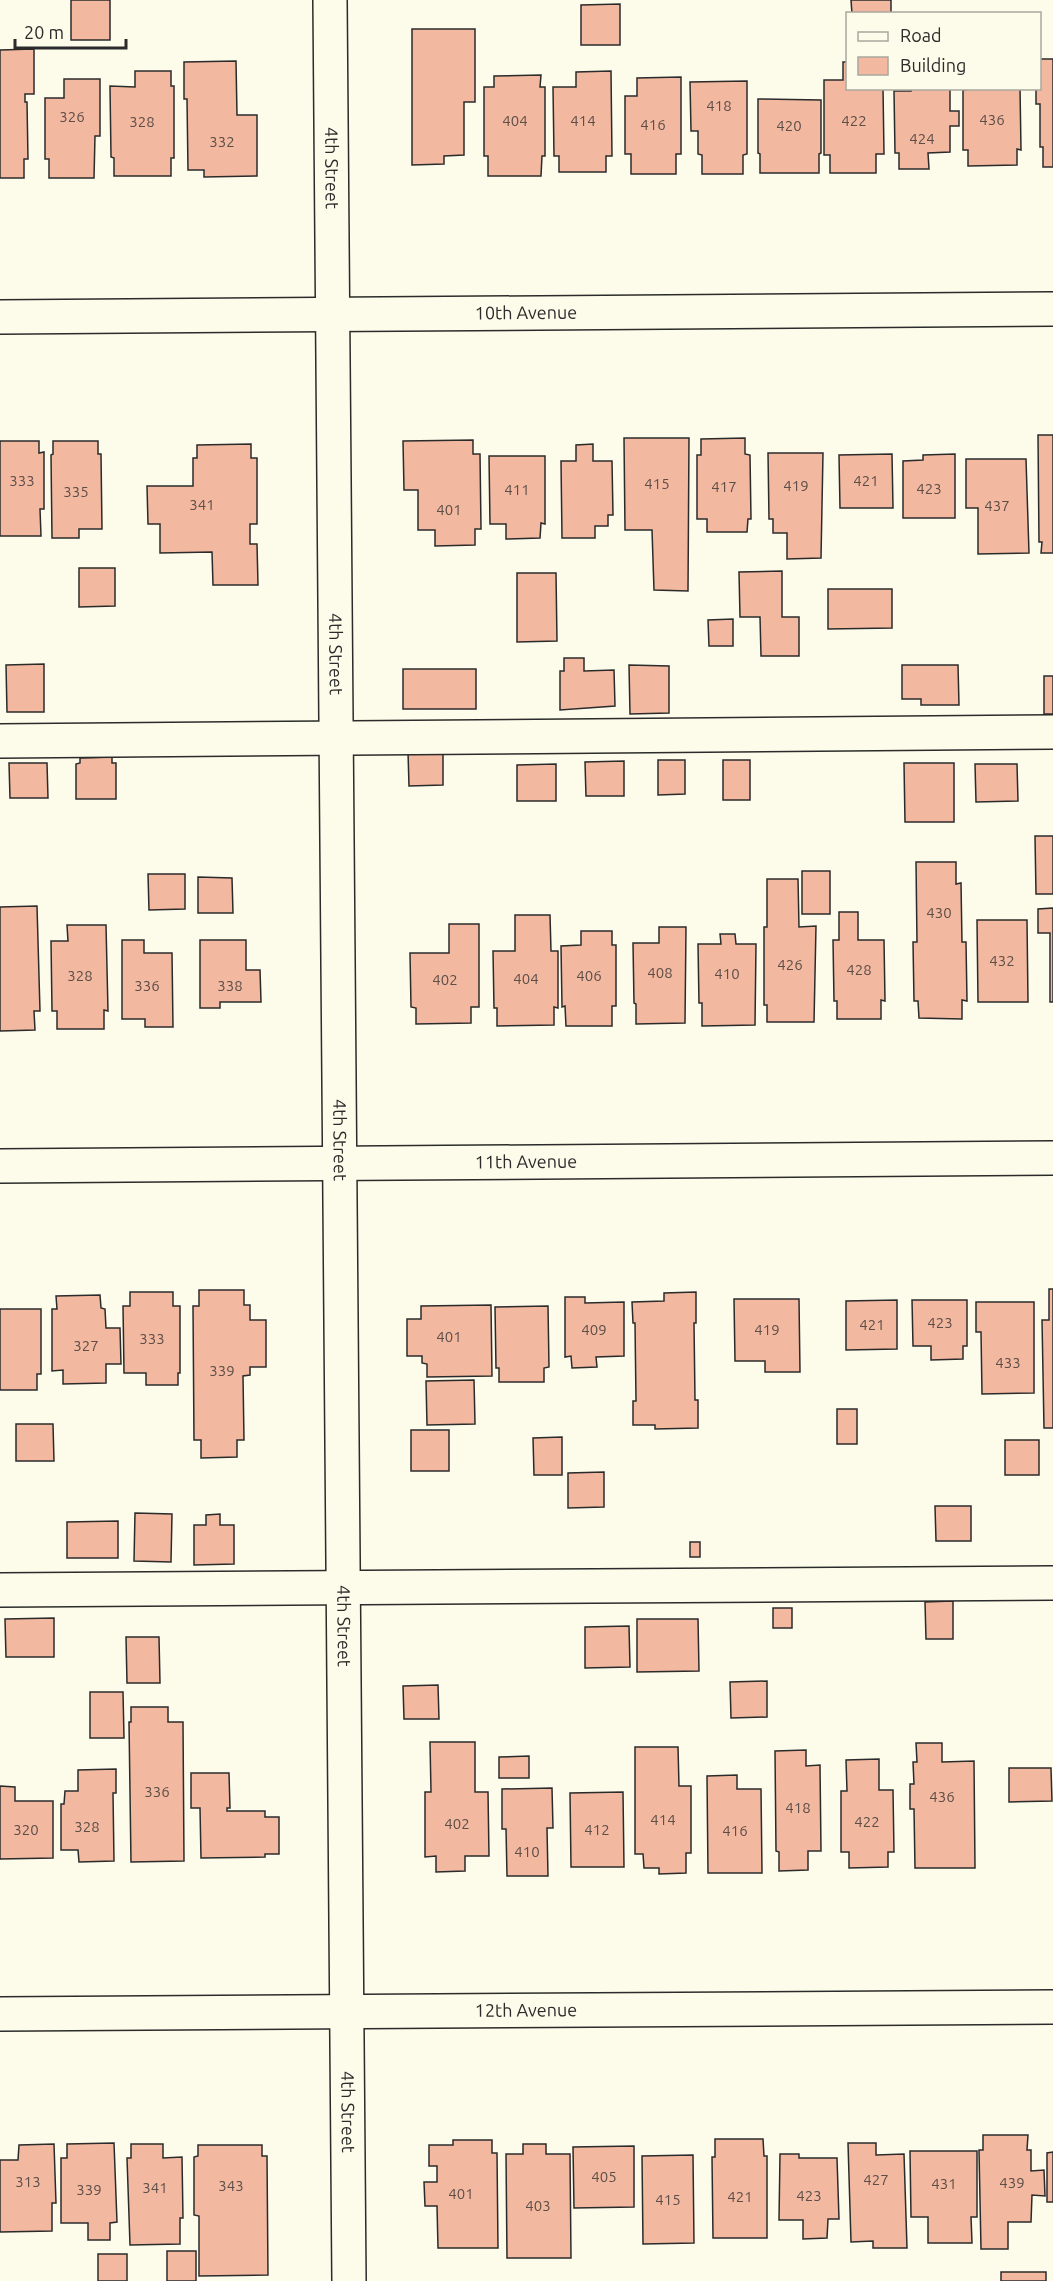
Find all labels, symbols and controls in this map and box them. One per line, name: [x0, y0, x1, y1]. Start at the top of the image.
scale bar: [15, 12, 126, 50]
legend: [846, 12, 1041, 90]
text: 20 m: [24, 22, 64, 42]
text: Road: [900, 25, 942, 45]
text: Building: [900, 55, 966, 75]
house number: 418: [706, 97, 732, 114]
house number: 326: [59, 108, 85, 125]
house number: 436: [979, 111, 1005, 128]
house number: 404: [502, 112, 528, 129]
house number: 414: [570, 112, 596, 129]
house number: 422: [841, 112, 867, 129]
house number: 328: [129, 113, 155, 130]
house number: 416: [640, 116, 666, 133]
house number: 420: [776, 117, 802, 134]
street label: 4th Street: [322, 127, 343, 209]
house number: 424: [909, 130, 935, 147]
house number: 332: [209, 133, 235, 150]
street label: 10th Avenue: [475, 302, 577, 322]
house number: 333: [9, 472, 35, 489]
house number: 421: [853, 472, 879, 489]
house number: 415: [644, 475, 670, 492]
house number: 419: [783, 477, 809, 494]
house number: 417: [711, 478, 737, 495]
house number: 423: [916, 480, 942, 497]
house number: 411: [504, 481, 530, 498]
house number: 335: [63, 483, 89, 500]
house number: 341: [189, 496, 215, 513]
house number: 437: [984, 497, 1010, 514]
house number: 401: [436, 501, 462, 518]
street label: 4th Street: [326, 613, 347, 695]
house number: 430: [926, 904, 952, 921]
house number: 432: [989, 952, 1015, 969]
house number: 426: [777, 956, 803, 973]
house number: 428: [846, 961, 872, 978]
house number: 408: [647, 964, 673, 981]
house number: 410: [714, 965, 740, 982]
house number: 328: [67, 967, 93, 984]
house number: 406: [576, 967, 602, 984]
house number: 404: [513, 970, 539, 987]
house number: 402: [432, 971, 458, 988]
house number: 336: [134, 977, 160, 994]
house number: 338: [217, 977, 243, 994]
street label: 4th Street: [330, 1099, 351, 1181]
street label: 11th Avenue: [475, 1151, 577, 1171]
house number: 423: [927, 1314, 953, 1331]
house number: 421: [859, 1316, 885, 1333]
house number: 409: [581, 1321, 607, 1338]
house number: 419: [754, 1321, 780, 1338]
house number: 401: [436, 1328, 462, 1345]
house number: 333: [139, 1330, 165, 1347]
house number: 327: [73, 1337, 99, 1354]
house number: 433: [995, 1354, 1021, 1371]
house number: 339: [209, 1362, 235, 1379]
street label: 4th Street: [334, 1585, 355, 1667]
house number: 336: [144, 1783, 170, 1800]
house number: 436: [929, 1788, 955, 1805]
house number: 418: [785, 1799, 811, 1816]
house number: 414: [650, 1811, 676, 1828]
house number: 422: [854, 1813, 880, 1830]
house number: 402: [444, 1815, 470, 1832]
house number: 328: [74, 1818, 100, 1835]
house number: 320: [13, 1821, 39, 1838]
house number: 412: [584, 1821, 610, 1838]
house number: 416: [722, 1822, 748, 1839]
house number: 410: [514, 1843, 540, 1860]
street label: 12th Avenue: [475, 1999, 577, 2020]
street label: 4th Street: [338, 2071, 359, 2153]
house number: 405: [591, 2168, 617, 2185]
house number: 427: [863, 2171, 889, 2188]
house number: 313: [15, 2173, 41, 2190]
house number: 439: [999, 2174, 1025, 2191]
house number: 431: [931, 2175, 957, 2192]
house number: 343: [218, 2177, 244, 2194]
house number: 341: [142, 2179, 168, 2196]
house number: 339: [76, 2181, 102, 2198]
house number: 401: [448, 2185, 474, 2202]
house number: 423: [796, 2187, 822, 2204]
house number: 421: [727, 2188, 753, 2205]
house number: 415: [655, 2191, 681, 2208]
house number: 403: [525, 2197, 551, 2214]

